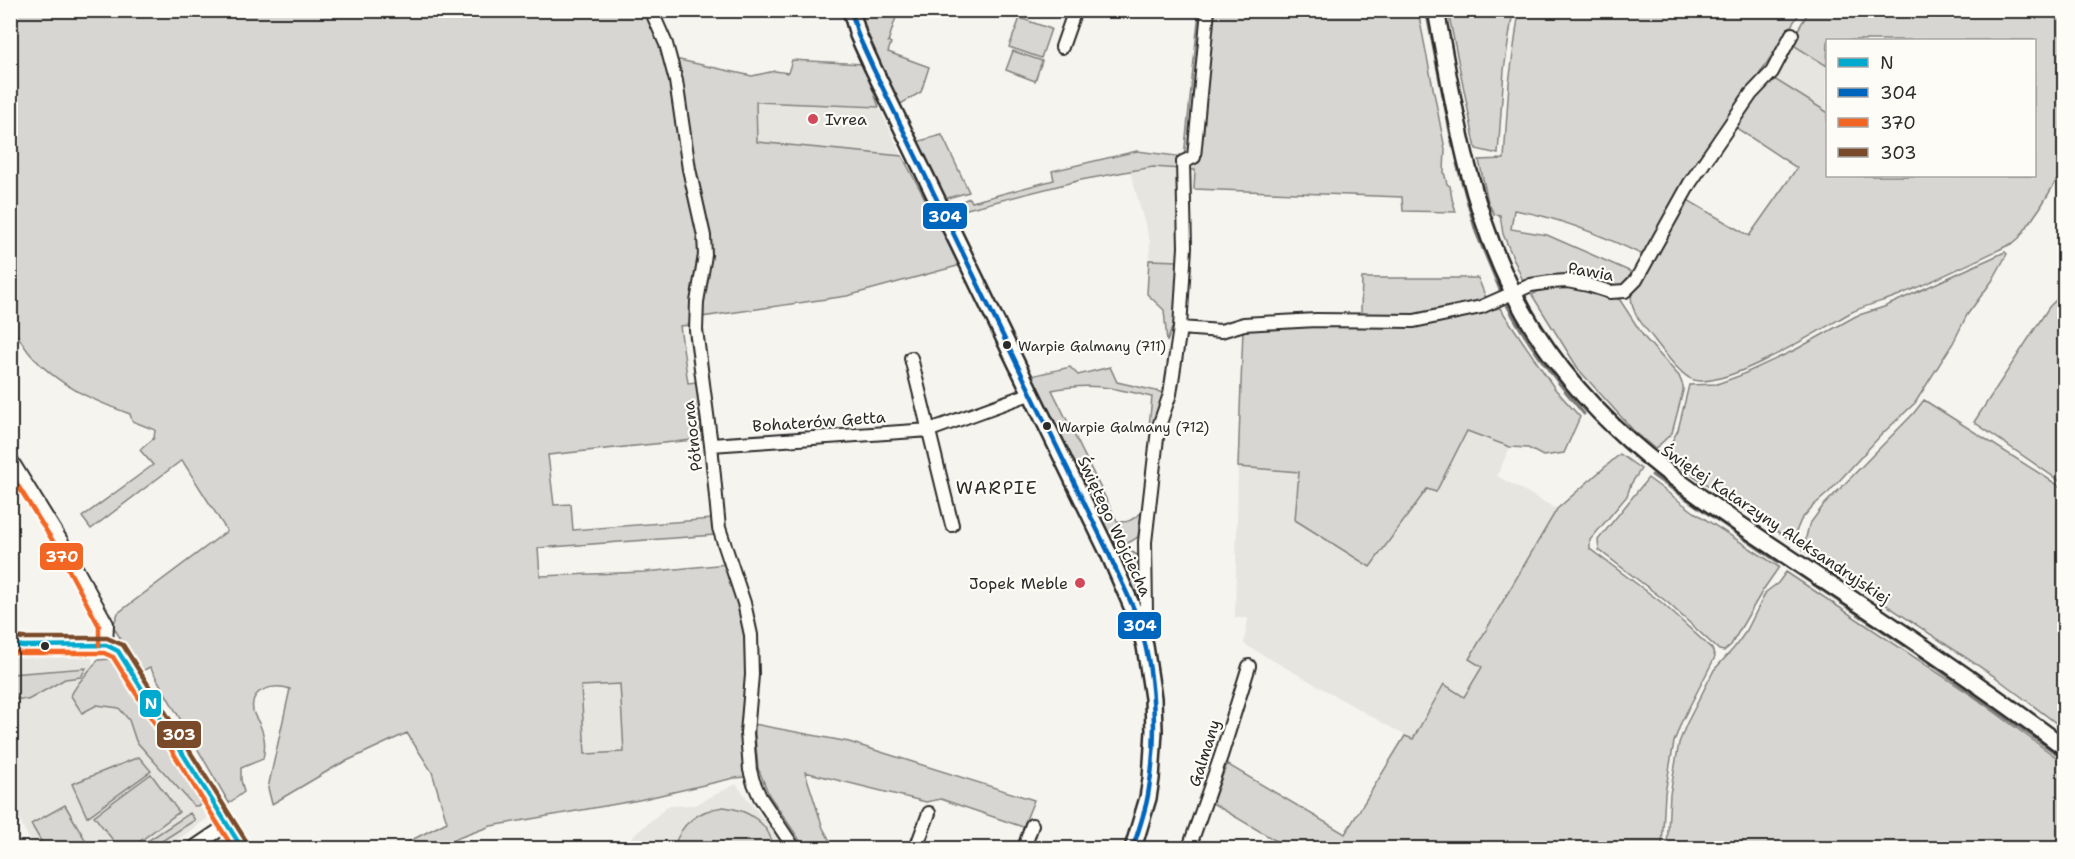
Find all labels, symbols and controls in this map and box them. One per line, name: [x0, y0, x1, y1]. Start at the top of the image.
legend: [1826, 39, 2036, 177]
text: N: [1880, 51, 1894, 75]
text: 304: [1880, 81, 1917, 105]
place label: Ivrea: [825, 109, 867, 130]
text: 370: [1880, 111, 1916, 135]
marker: Ivrea: [806, 112, 820, 126]
text: 303: [1880, 141, 1917, 165]
line badge: 304: [922, 202, 968, 230]
text: 304: [928, 206, 962, 227]
street label: Pawia: [1566, 257, 1615, 286]
place label: Warpie Galmany (711): [1018, 337, 1166, 355]
marker: Warpie Galmany (711): [1001, 339, 1013, 351]
street label: Północna: [678, 399, 707, 473]
street label: Bohaterów Getta: [752, 406, 886, 437]
place label: Warpie Galmany (712): [1058, 418, 1209, 436]
marker: Warpie Galmany (712): [1041, 420, 1053, 432]
street label: Świętej Katarzyny Aleksandryjskiej: [1657, 440, 1894, 609]
street label: Świętego Wojciecha: [1073, 453, 1156, 600]
district label: WARPIE: [956, 476, 1038, 500]
line badge: 370: [39, 542, 84, 571]
text: 370: [46, 546, 78, 567]
place label: Jopek Meble: [969, 573, 1068, 594]
marker: Jopek Meble: [1073, 576, 1087, 590]
line badge: 304: [1117, 611, 1162, 640]
text: 304: [1123, 615, 1157, 636]
unlabelled marker: [39, 640, 51, 652]
line badge: N: [139, 689, 162, 718]
text: N: [145, 693, 157, 714]
street label: Galmany: [1184, 717, 1225, 789]
line badge: 303: [156, 720, 202, 749]
text: 303: [162, 724, 196, 745]

